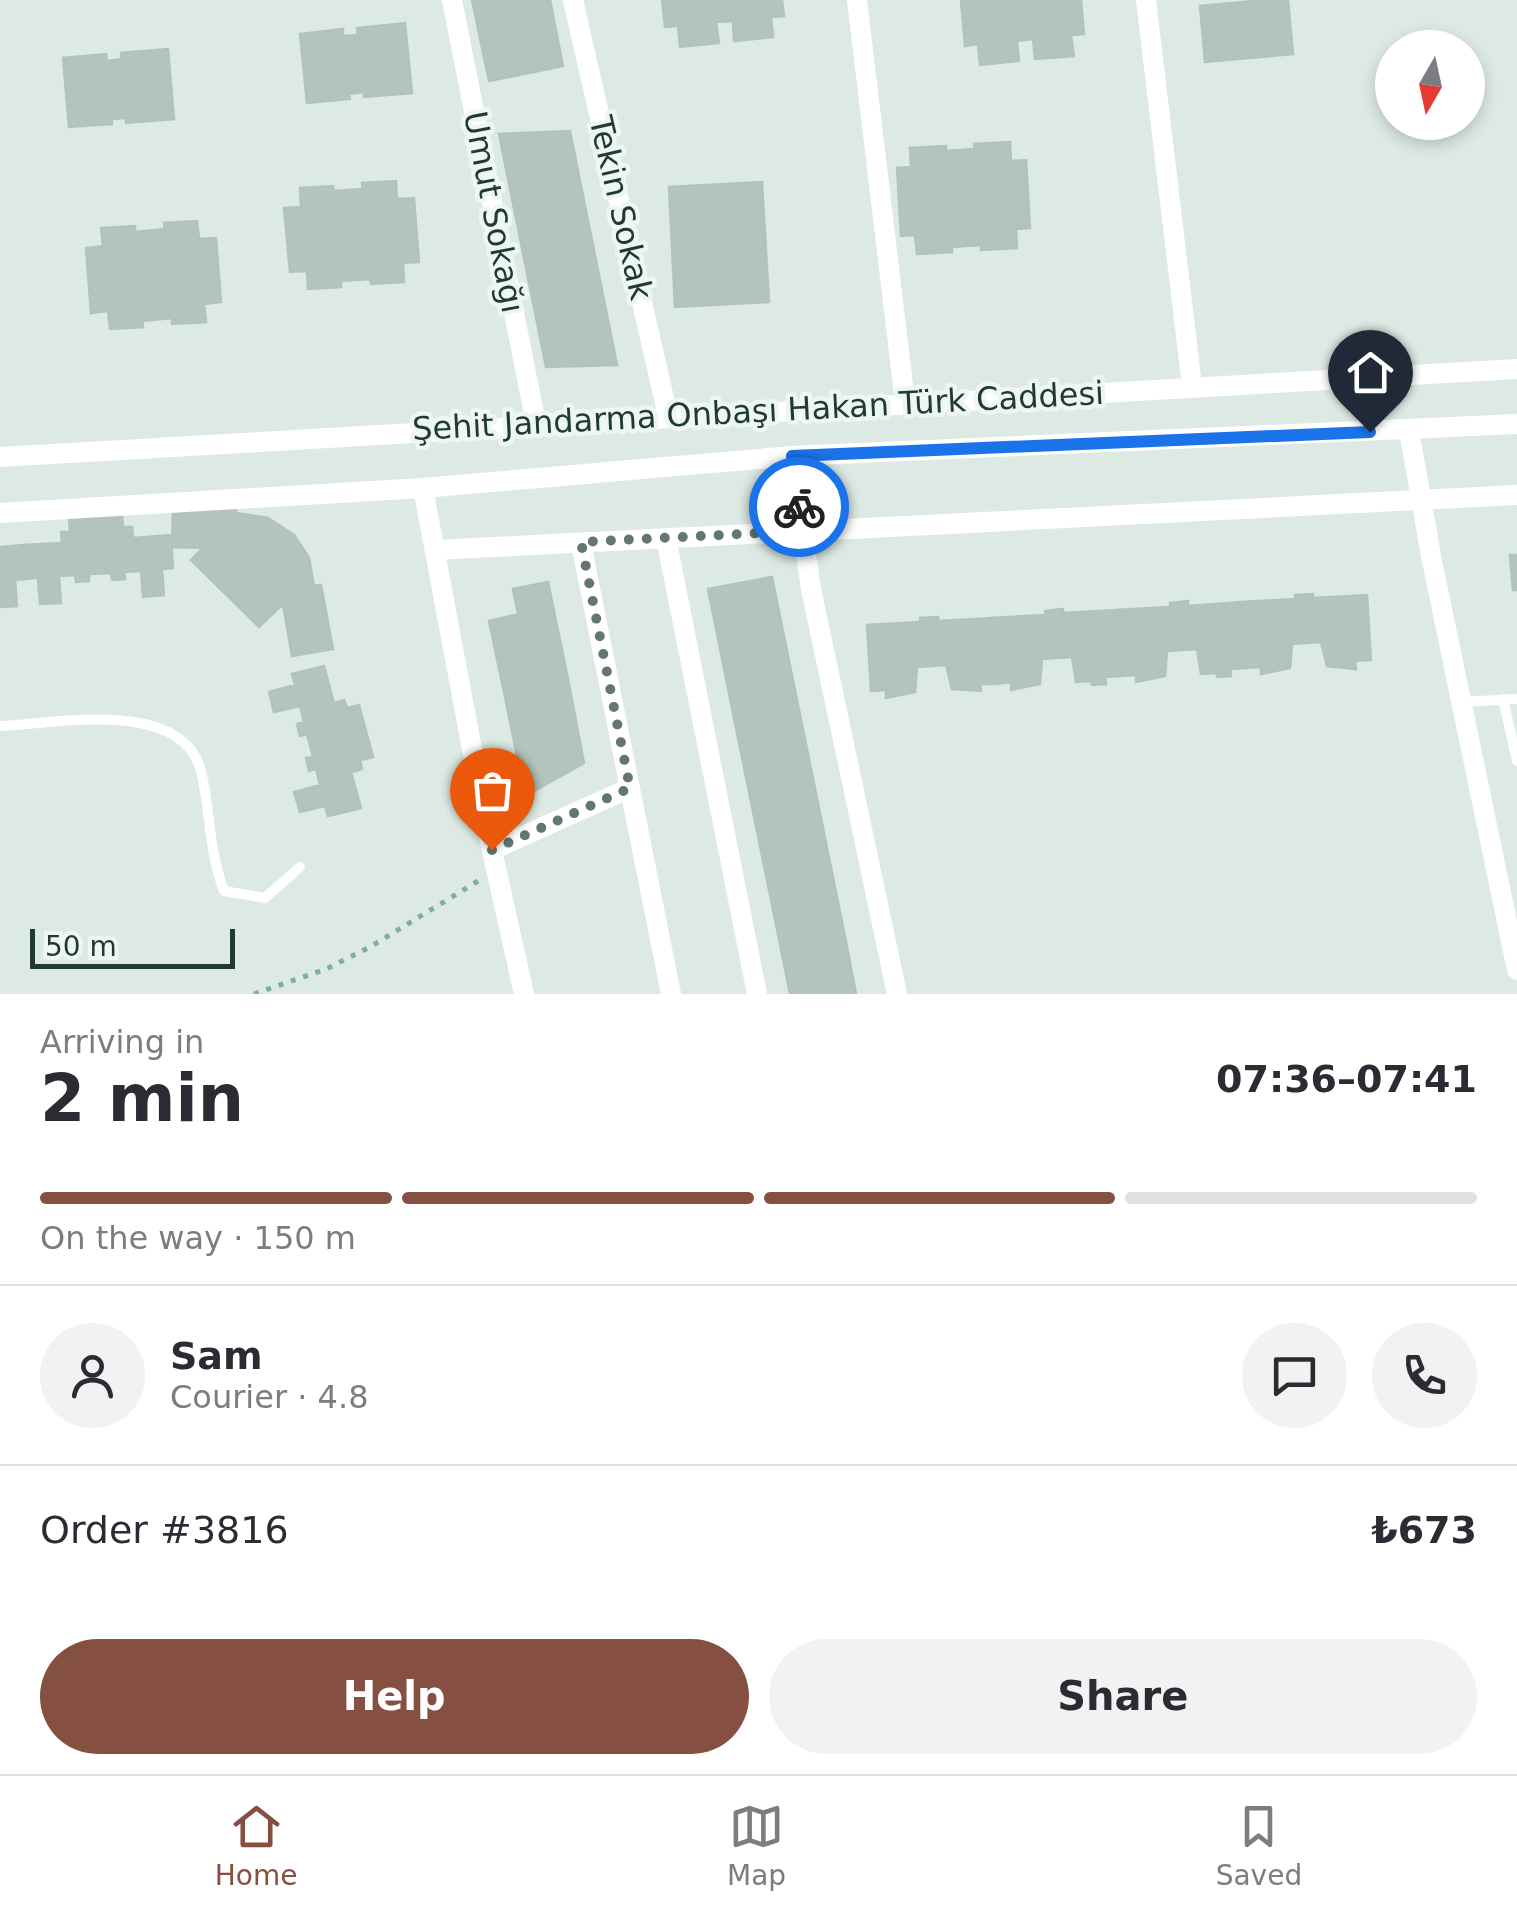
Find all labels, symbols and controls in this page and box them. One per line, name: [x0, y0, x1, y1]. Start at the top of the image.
north arrow: [1375, 30, 1485, 140]
map controls: [1375, 30, 1485, 140]
street label: Umut Sokağı: [456, 108, 532, 316]
street label: Tekin Sokak: [581, 111, 661, 304]
pin: [1328, 330, 1413, 433]
icon: home: [1343, 345, 1398, 400]
street label: Şehit Jandarma Onbaşı Hakan Türk Caddesi: [411, 374, 1105, 448]
courier: [749, 457, 849, 557]
icon: bike: [772, 480, 827, 535]
pin: [450, 748, 535, 851]
icon: bag: [465, 763, 520, 818]
scale bar: [30, 924, 235, 968]
text: 50 m: [45, 930, 117, 963]
text: Arriving in: [40, 1023, 204, 1061]
text: 07:36–07:41: [1216, 1057, 1477, 1101]
text: 2 min: [40, 1061, 244, 1136]
text: On the way · 150 m: [40, 1219, 356, 1257]
button: person: [40, 1323, 145, 1428]
button: chat: [1242, 1323, 1347, 1428]
button: phone: [1372, 1323, 1477, 1428]
text: Sam: [170, 1334, 263, 1378]
text: Courier · 4.8: [170, 1378, 369, 1416]
text: Order #3816: [40, 1508, 289, 1552]
text: ₺673: [1371, 1508, 1477, 1552]
button: Help: [40, 1639, 749, 1754]
button: Share: [769, 1639, 1477, 1754]
tab: Home: [215, 1799, 297, 1892]
tab: Map: [727, 1799, 786, 1892]
tab: Saved: [1216, 1799, 1302, 1892]

